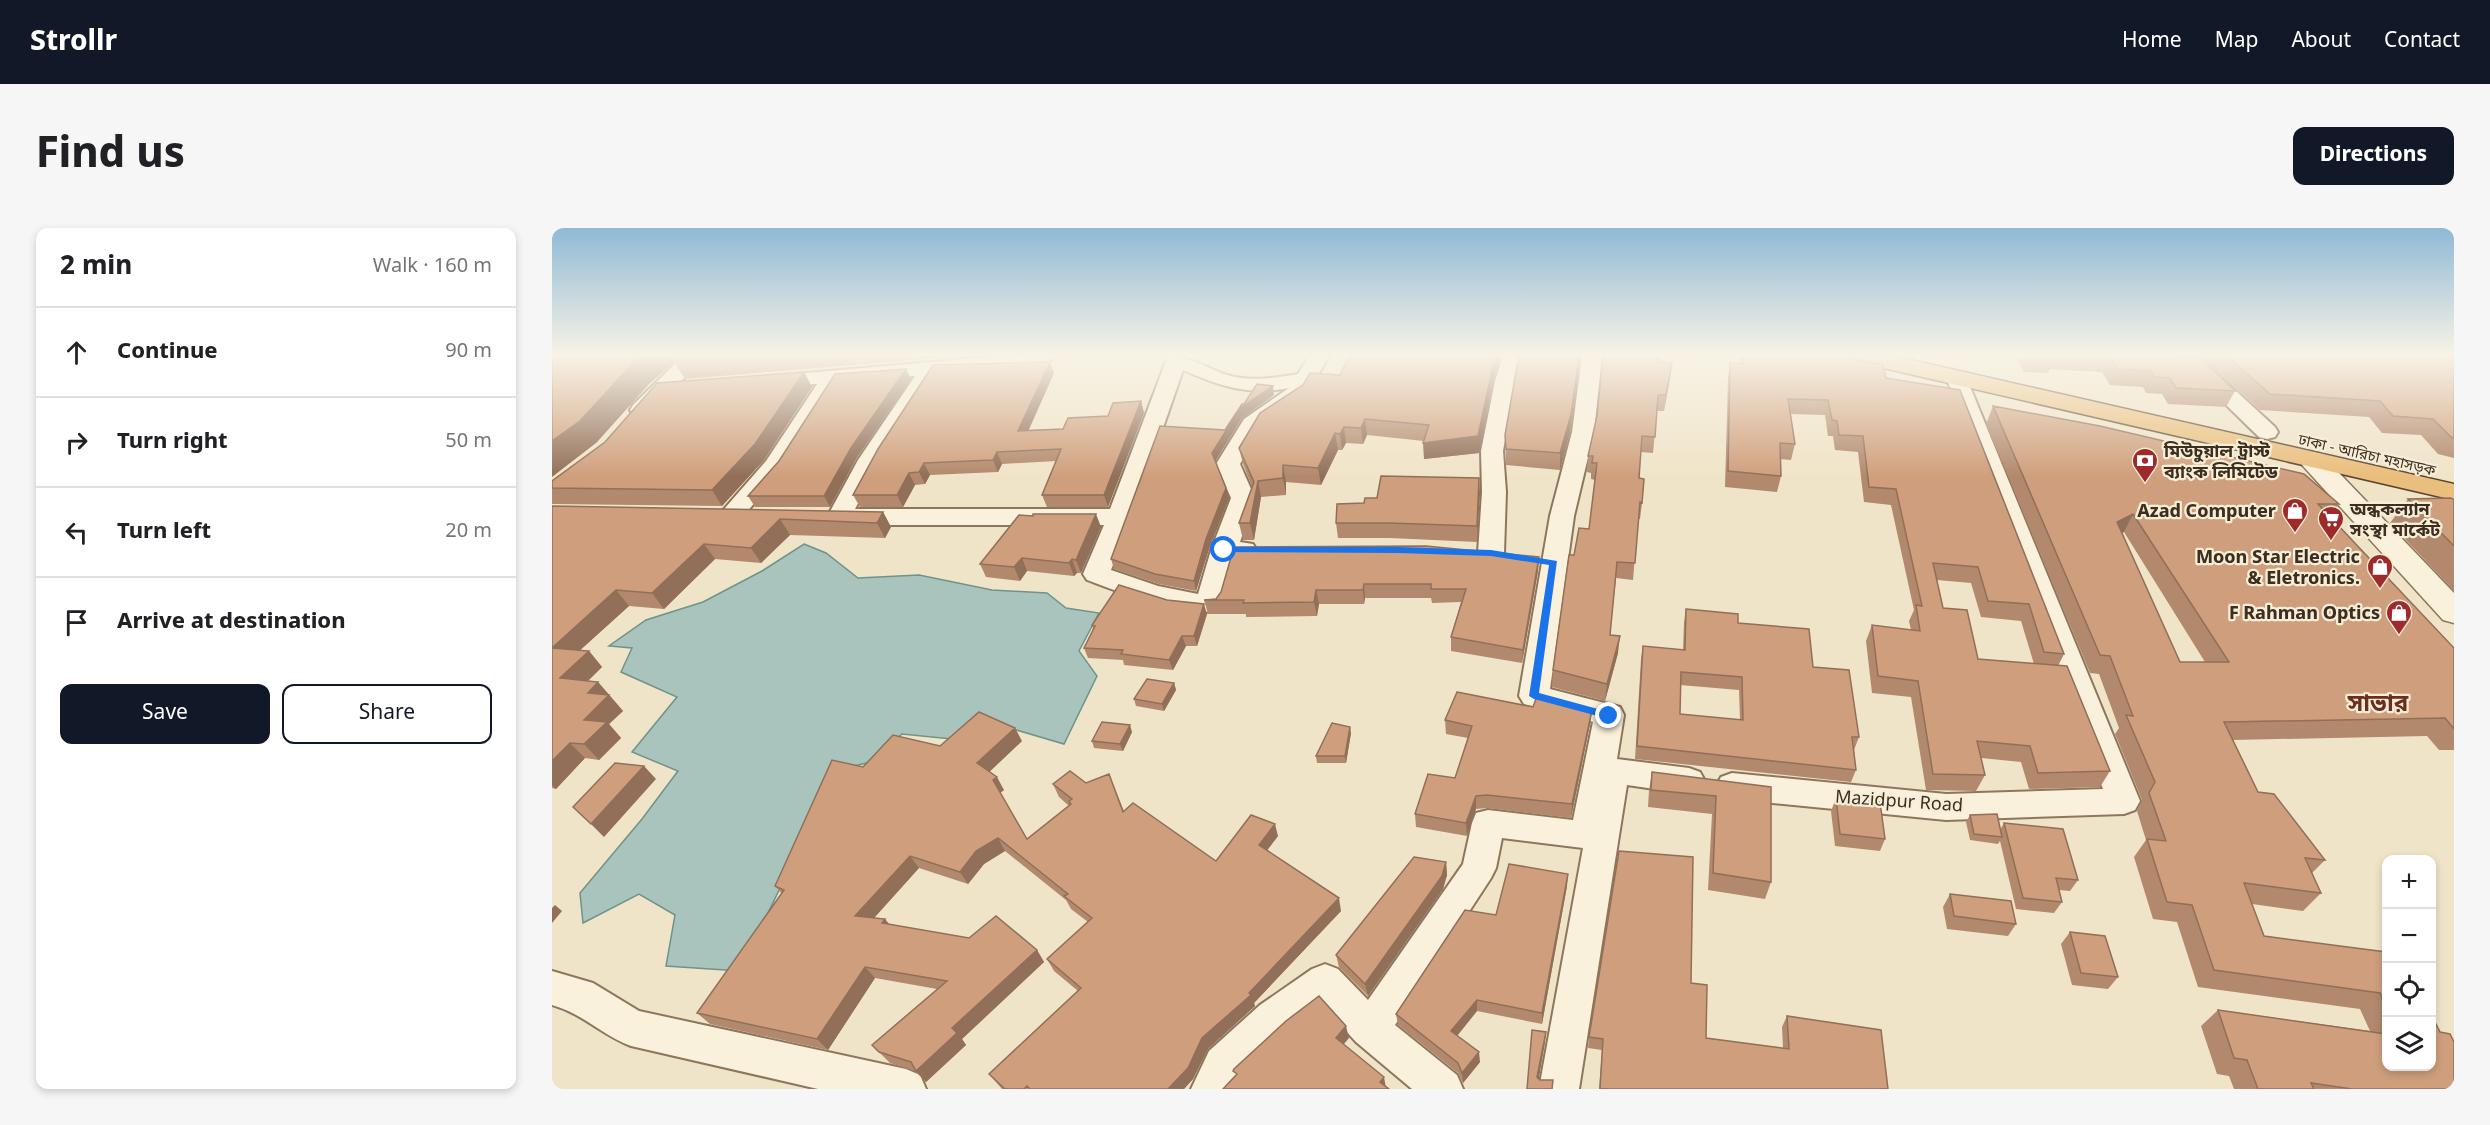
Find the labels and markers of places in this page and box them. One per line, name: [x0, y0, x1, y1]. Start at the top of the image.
place label: মিউচুয়াল ট্রাস্ট ব্যাংক লিমিটেড: [2163, 440, 2279, 485]
bank icon: মিউচুয়াল ট্রাস্ট ব্যাংক লিমিটেড: [2130, 446, 2160, 484]
shop icon: Azad Computer: [2280, 496, 2310, 534]
place label: অন্ধকল্যান সংস্থা মার্কেট: [2349, 498, 2441, 543]
place label: Azad Computer: [2137, 500, 2276, 524]
supermarket icon: অন্ধকল্যান সংস্থা মার্কেট: [2316, 504, 2346, 542]
place label: Moon Star Electric & Eletronics.: [2196, 546, 2360, 591]
shop icon: Moon Star Electric & Eletronics.: [2365, 552, 2395, 590]
shop icon: F Rahman Optics: [2384, 598, 2414, 636]
place label: F Rahman Optics: [2229, 602, 2380, 626]

